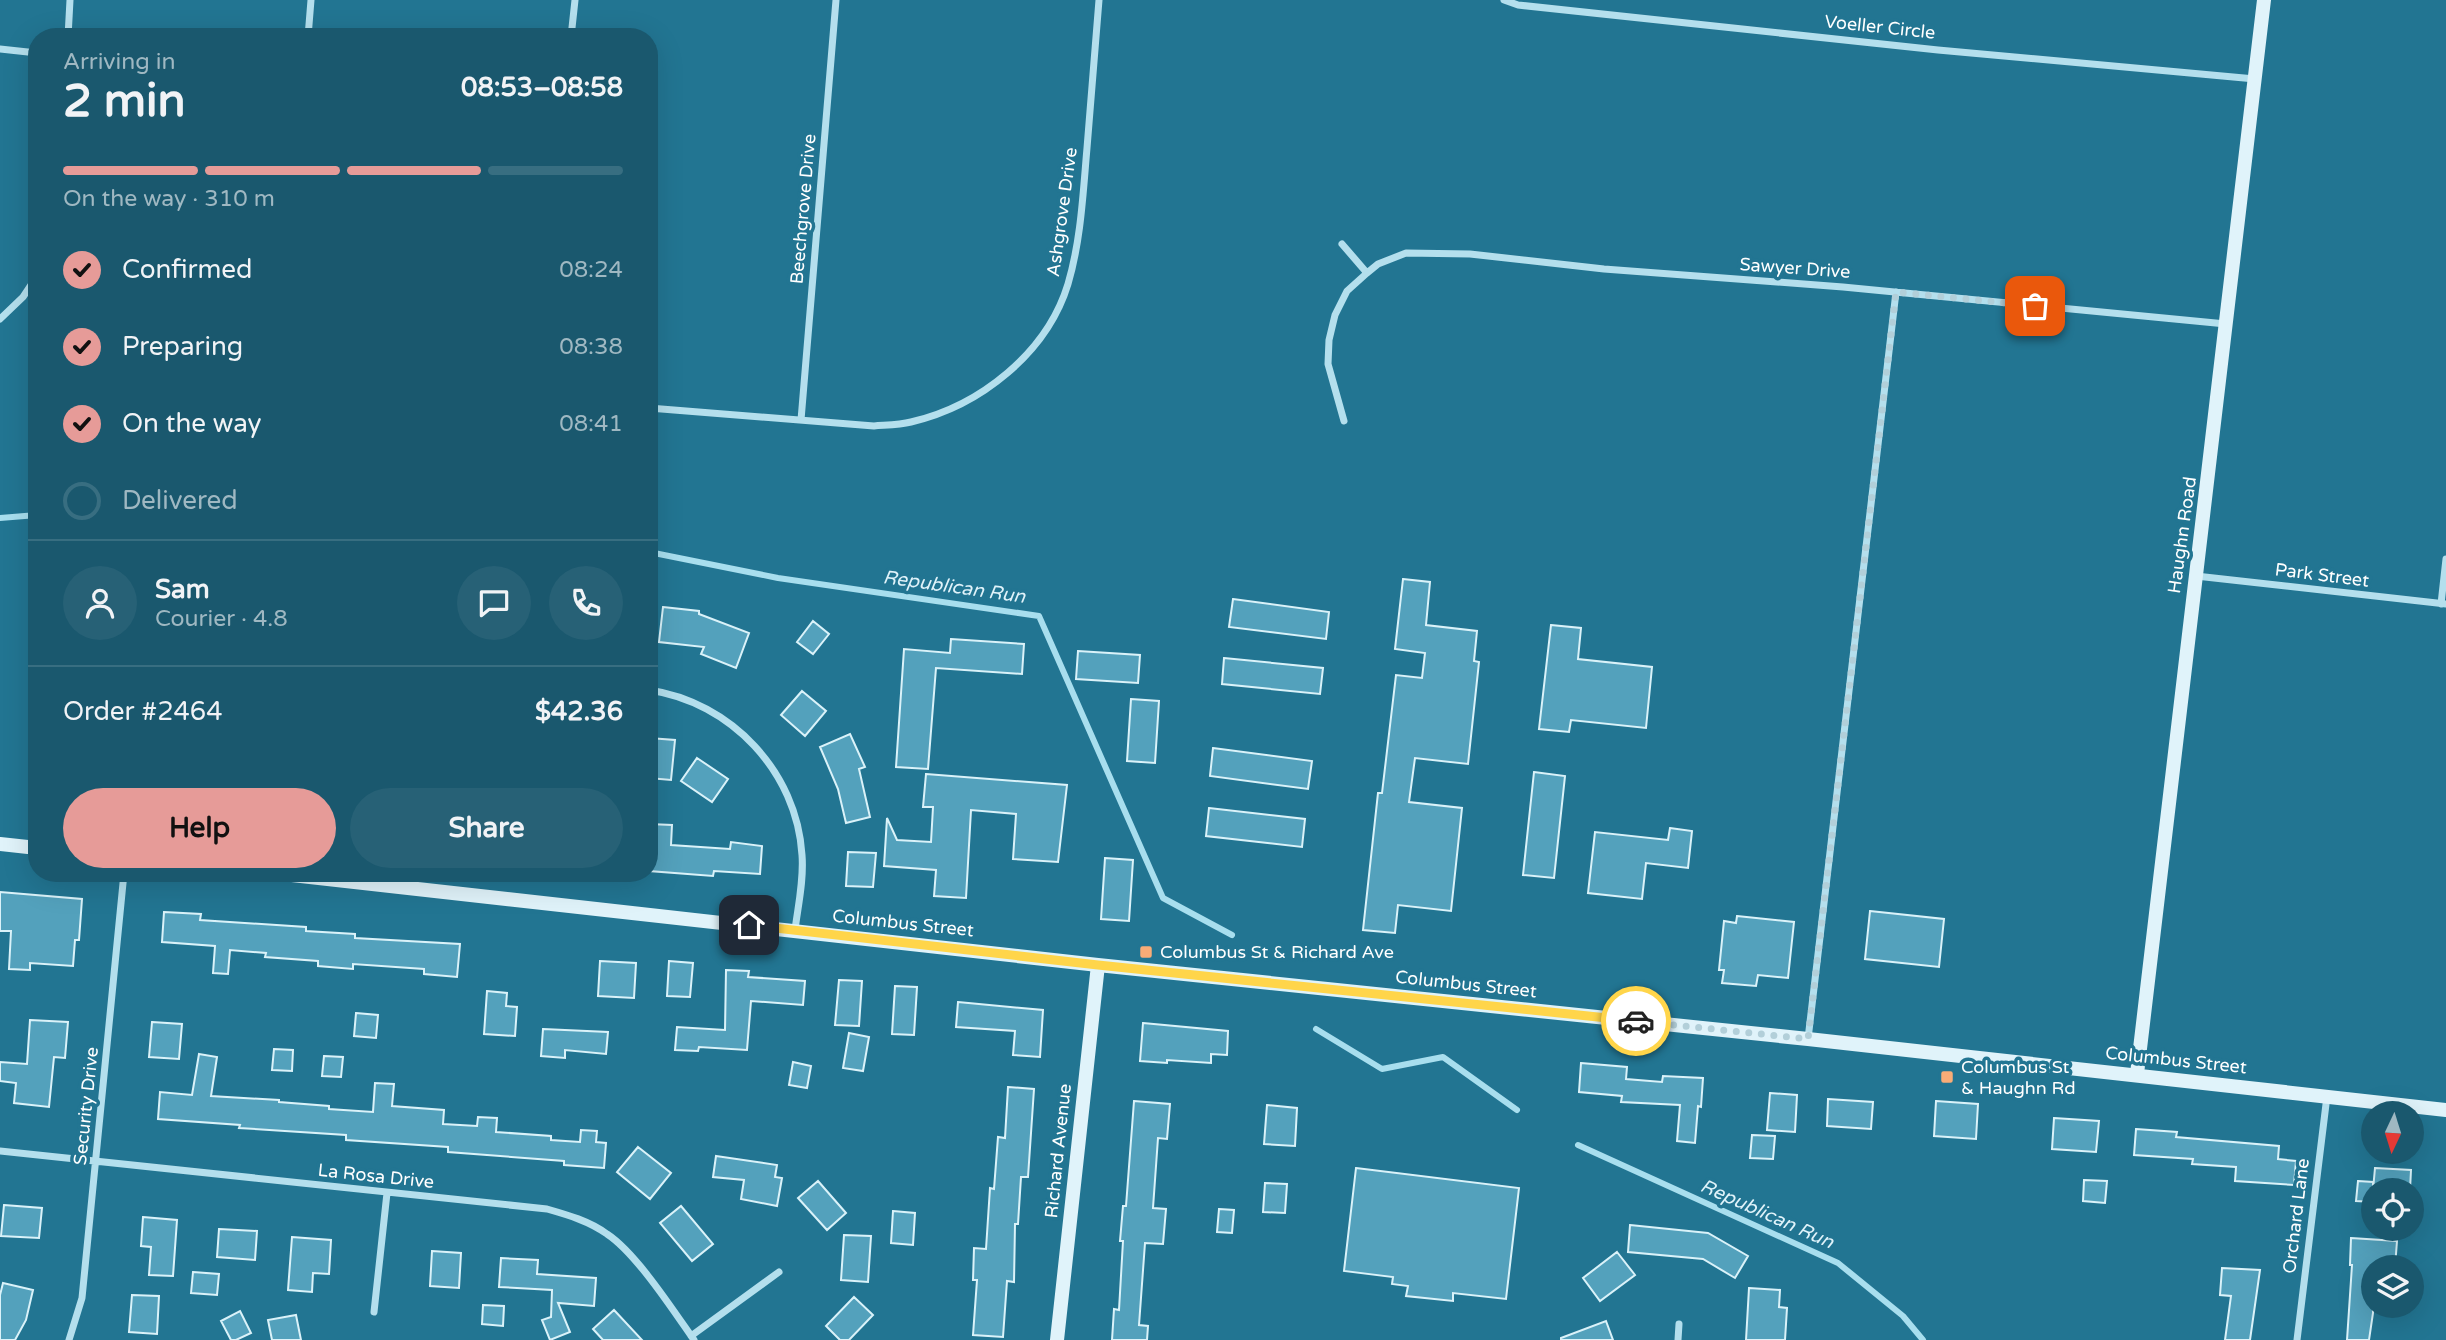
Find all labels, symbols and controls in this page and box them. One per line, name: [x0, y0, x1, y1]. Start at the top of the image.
street label: Voeller Circle: [1824, 10, 1936, 44]
text: Arriving in: [63, 48, 176, 76]
text: 08:53–08:58: [461, 72, 623, 103]
text: 2 min: [63, 74, 186, 129]
street label: Beechgrove Drive: [785, 133, 821, 285]
street label: Ashgrove Drive: [1042, 146, 1082, 278]
text: On the way · 310 m: [63, 185, 275, 213]
icon: check: [63, 251, 101, 289]
street label: Sawyer Drive: [1739, 253, 1851, 283]
text: Confirmed: [122, 254, 252, 285]
text: 08:24: [559, 256, 623, 284]
pin: [2005, 276, 2065, 336]
icon: bag: [2016, 287, 2054, 325]
icon: check: [63, 328, 101, 366]
text: Preparing: [122, 331, 243, 362]
text: 08:38: [559, 333, 623, 361]
icon: check: [63, 405, 101, 443]
text: On the way: [122, 408, 262, 439]
text: 08:41: [559, 410, 623, 438]
street label: Haughn Road: [2163, 475, 2201, 595]
text: Delivered: [122, 485, 238, 516]
street label: Park Street: [2274, 558, 2370, 592]
button: person: [63, 566, 137, 640]
button: chat: [457, 566, 531, 640]
button: phone: [549, 566, 623, 640]
water label: Republican Run: [882, 566, 1027, 608]
text: Sam: [155, 574, 210, 605]
text: Courier · 4.8: [155, 605, 288, 633]
text: Order #2464: [63, 696, 223, 727]
text: $42.36: [535, 696, 623, 727]
button: Help: [63, 788, 336, 868]
button: Share: [350, 788, 623, 868]
pin: [719, 895, 779, 955]
street label: Columbus Street: [831, 905, 975, 941]
icon: home: [730, 906, 768, 944]
place label: Columbus St & Richard Ave: [1160, 941, 1394, 963]
marker: Columbus St & Richard Ave: [1138, 944, 1154, 960]
street label: Columbus Street: [1394, 966, 1538, 1002]
courier: [1601, 986, 1671, 1056]
icon: car: [1617, 1002, 1655, 1040]
street label: Columbus Street: [2104, 1042, 2248, 1078]
street label: Security Drive: [69, 1046, 103, 1166]
place label: Columbus St & Haughn Rd: [1961, 1056, 2076, 1099]
marker: Columbus St & Haughn Rd: [1939, 1069, 1955, 1085]
street label: Richard Avenue: [1040, 1083, 1076, 1219]
north arrow: [2361, 1101, 2424, 1164]
map controls: [2361, 1101, 2424, 1318]
street label: Orchard Lane: [2278, 1157, 2314, 1275]
street label: La Rosa Drive: [317, 1159, 435, 1193]
water label: Republican Run: [1697, 1175, 1837, 1253]
button: locate: [2361, 1178, 2424, 1241]
button: layers: [2361, 1255, 2424, 1318]

